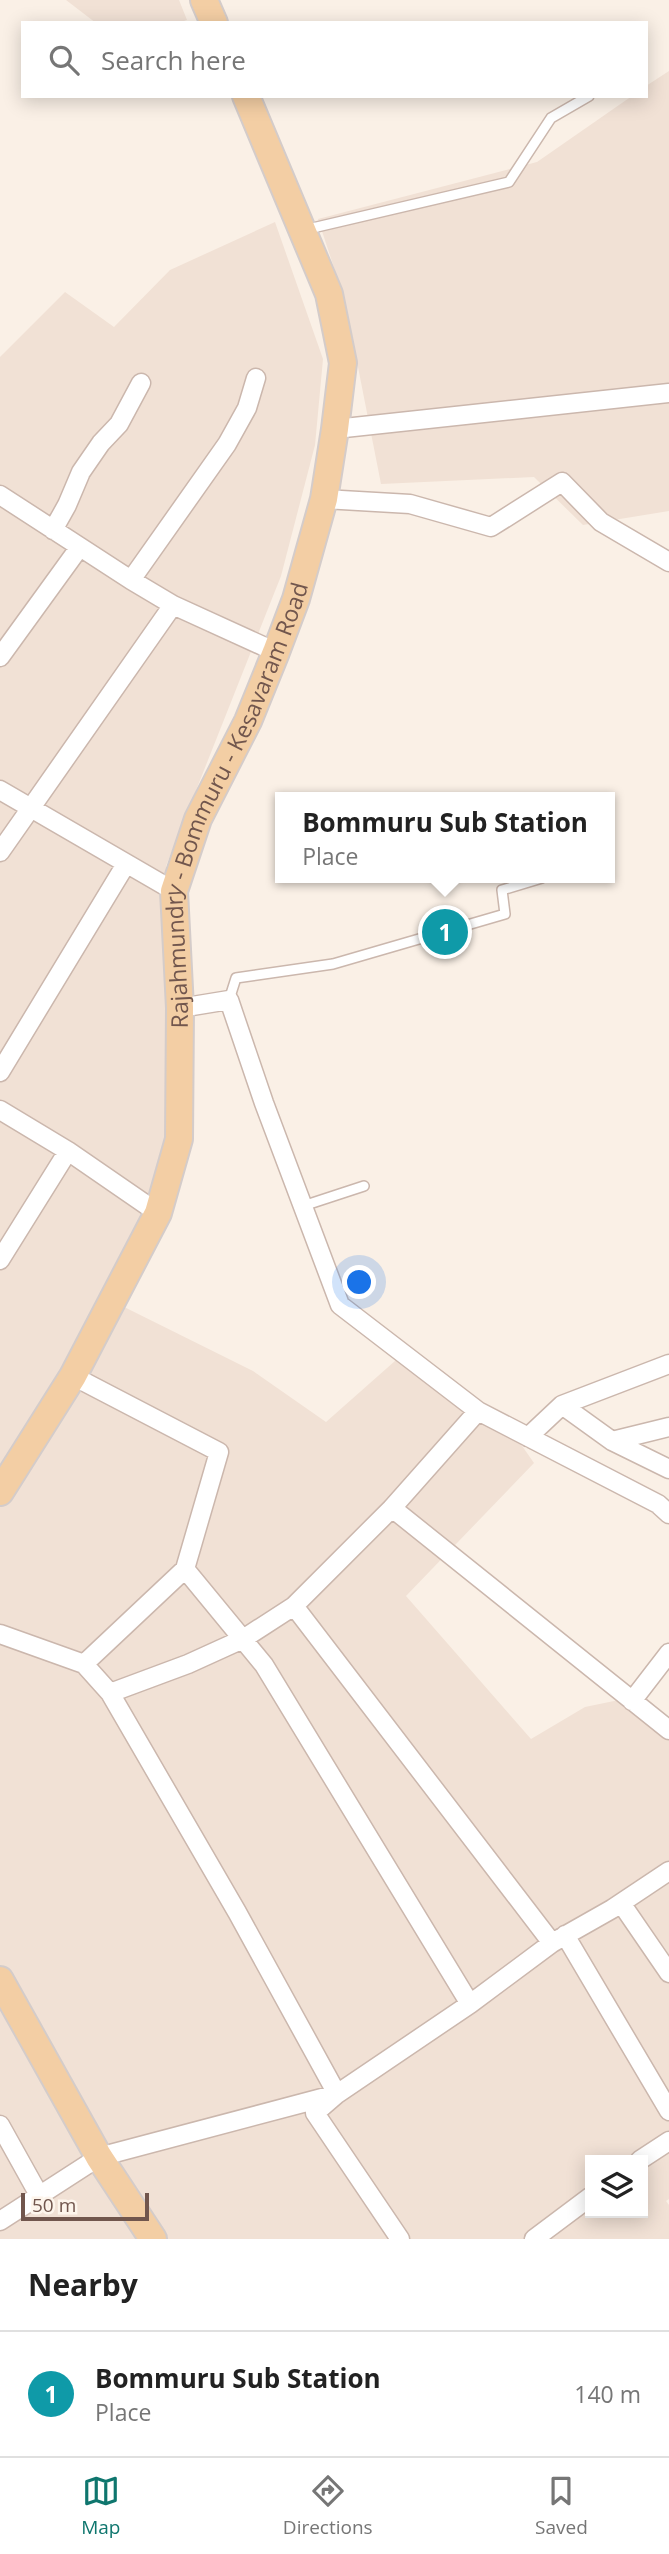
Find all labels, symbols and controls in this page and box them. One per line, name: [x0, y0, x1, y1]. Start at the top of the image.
search box: [21, 21, 648, 98]
icon: search: [45, 41, 83, 79]
text: Search here: [101, 42, 246, 78]
street label: Rajahmundry - Bommuru - Kesavaram Road: [156, 578, 315, 1029]
popup: [275, 792, 615, 883]
text: Bommuru Sub Station: [302, 804, 588, 840]
text: Place: [302, 840, 359, 872]
pin: 1: [422, 906, 468, 958]
your location: [342, 1265, 376, 1299]
map controls: [585, 2155, 648, 2218]
button: layers: [585, 2155, 648, 2218]
scale bar: [21, 2190, 149, 2222]
text: 50 m: [32, 2192, 76, 2218]
text: Nearby: [28, 2264, 138, 2305]
text: Bommuru Sub Station: [95, 2360, 381, 2396]
text: 1: [44, 2378, 58, 2410]
text: 140 m: [574, 2378, 641, 2410]
text: Place: [95, 2396, 151, 2428]
tab: Map: [81, 2472, 120, 2540]
tab: Directions: [283, 2472, 373, 2540]
tab: Saved: [535, 2472, 588, 2540]

